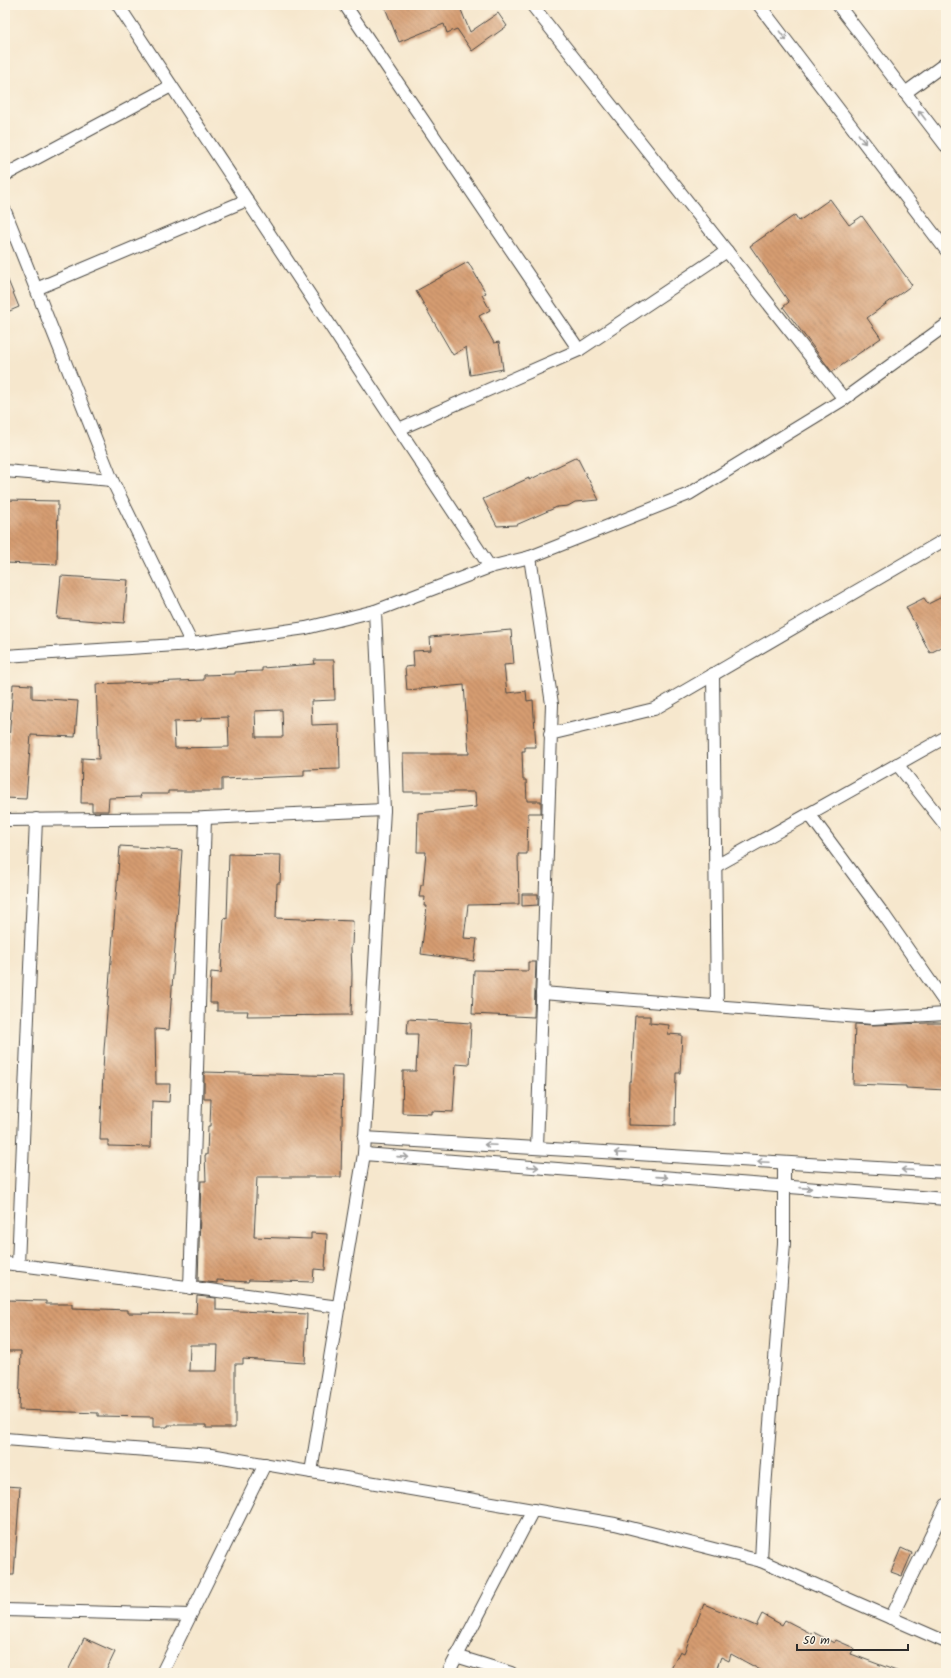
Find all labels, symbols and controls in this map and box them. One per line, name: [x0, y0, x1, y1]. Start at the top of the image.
one-way arrow: [779, 30, 787, 41]
one-way arrow: [918, 110, 927, 121]
one-way arrow: [857, 134, 866, 145]
one-way arrow: [484, 1142, 497, 1149]
one-way arrow: [614, 1150, 627, 1157]
one-way arrow: [396, 1153, 409, 1160]
one-way arrow: [757, 1158, 770, 1165]
one-way arrow: [526, 1163, 539, 1170]
one-way arrow: [901, 1167, 914, 1174]
one-way arrow: [655, 1173, 668, 1180]
one-way arrow: [799, 1185, 812, 1192]
scale bar: [797, 1626, 908, 1652]
text: 50 m: [803, 1631, 830, 1650]

